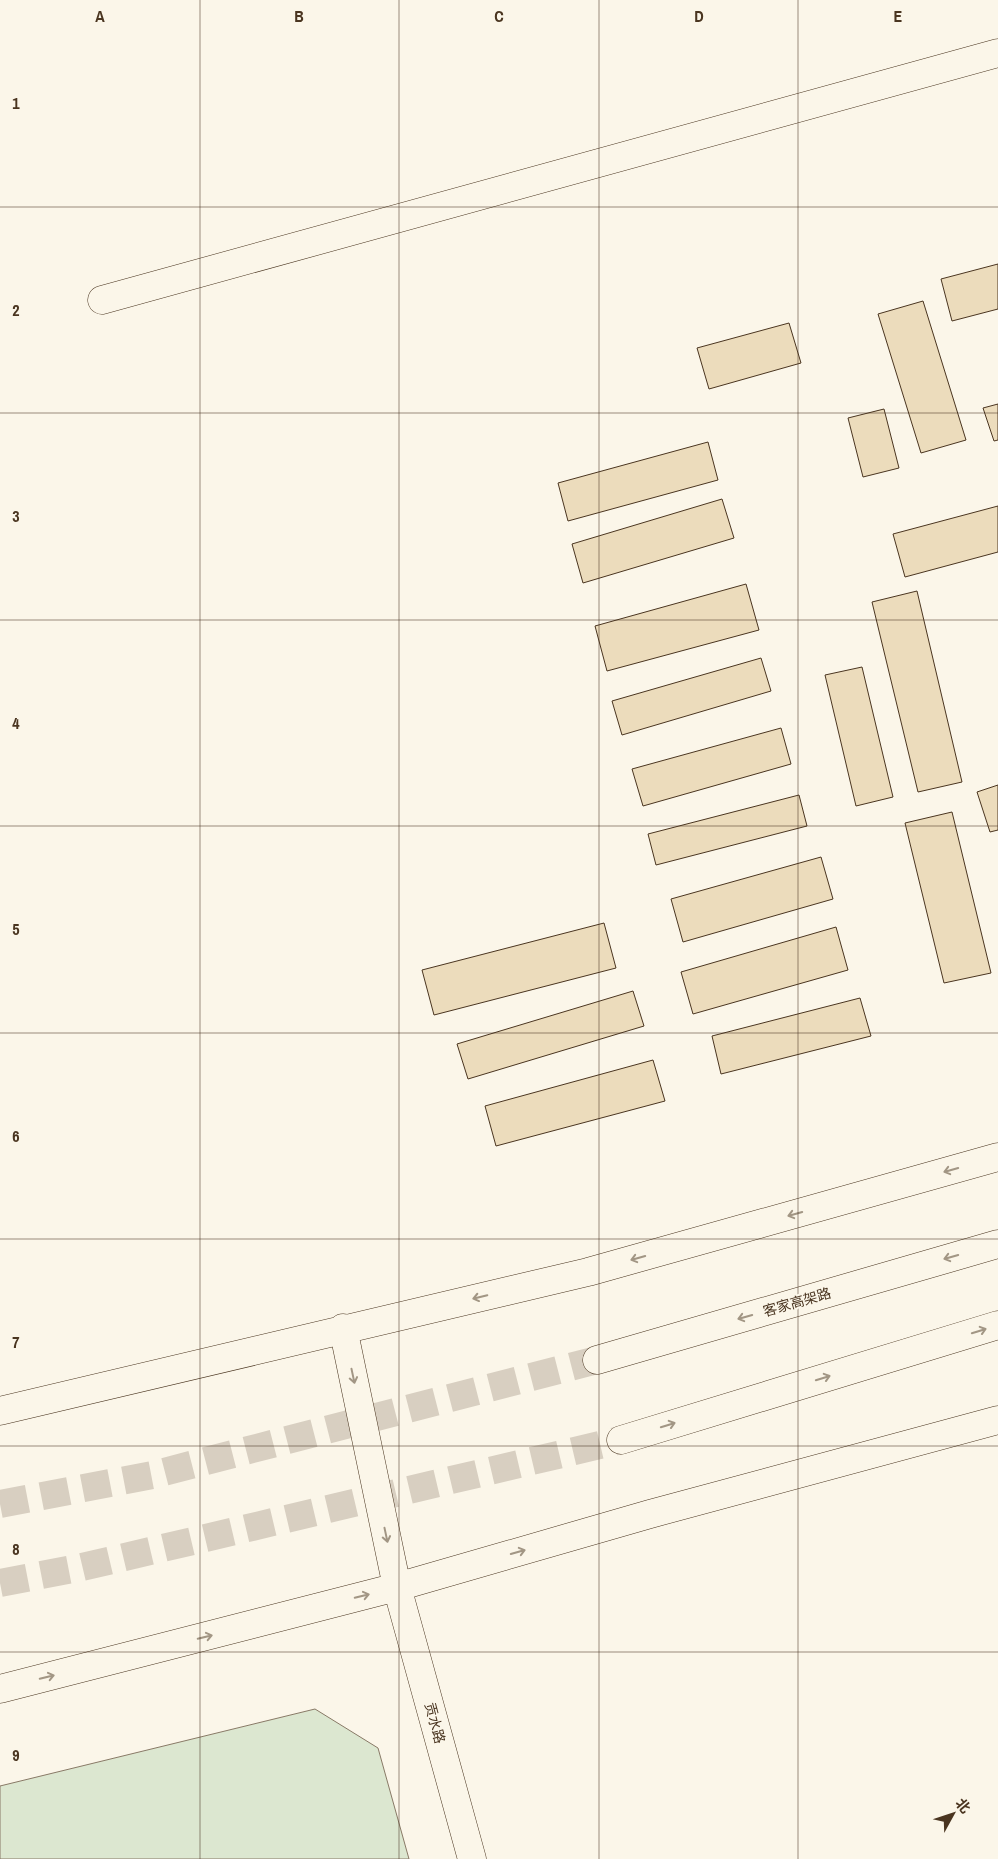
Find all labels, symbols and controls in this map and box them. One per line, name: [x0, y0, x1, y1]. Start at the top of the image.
text: A: [95, 5, 105, 27]
text: B: [294, 5, 304, 27]
text: C: [494, 5, 504, 27]
text: D: [694, 5, 704, 27]
text: E: [894, 5, 903, 27]
text: 1: [12, 92, 20, 114]
text: 2: [12, 299, 20, 321]
text: 3: [12, 505, 20, 527]
text: 4: [12, 712, 20, 734]
text: 5: [12, 918, 20, 940]
text: 6: [12, 1125, 20, 1147]
one-way arrow: [943, 1166, 959, 1176]
one-way arrow: [787, 1210, 803, 1219]
one-way arrow: [631, 1253, 647, 1263]
one-way arrow: [944, 1253, 960, 1263]
street label: 客家高架路: [761, 1284, 833, 1320]
one-way arrow: [473, 1293, 489, 1302]
one-way arrow: [737, 1313, 753, 1322]
one-way arrow: [971, 1326, 986, 1335]
text: 7: [12, 1331, 20, 1353]
one-way arrow: [348, 1367, 358, 1383]
one-way arrow: [815, 1373, 831, 1383]
one-way arrow: [660, 1420, 676, 1430]
one-way arrow: [382, 1526, 391, 1542]
text: 8: [12, 1538, 20, 1560]
one-way arrow: [510, 1547, 526, 1557]
one-way arrow: [354, 1591, 370, 1601]
one-way arrow: [196, 1632, 212, 1641]
one-way arrow: [39, 1672, 55, 1681]
street label: 贡水路: [421, 1700, 449, 1746]
text: 9: [12, 1744, 20, 1766]
north arrow: [928, 1789, 978, 1839]
text: 北: [952, 1794, 974, 1817]

